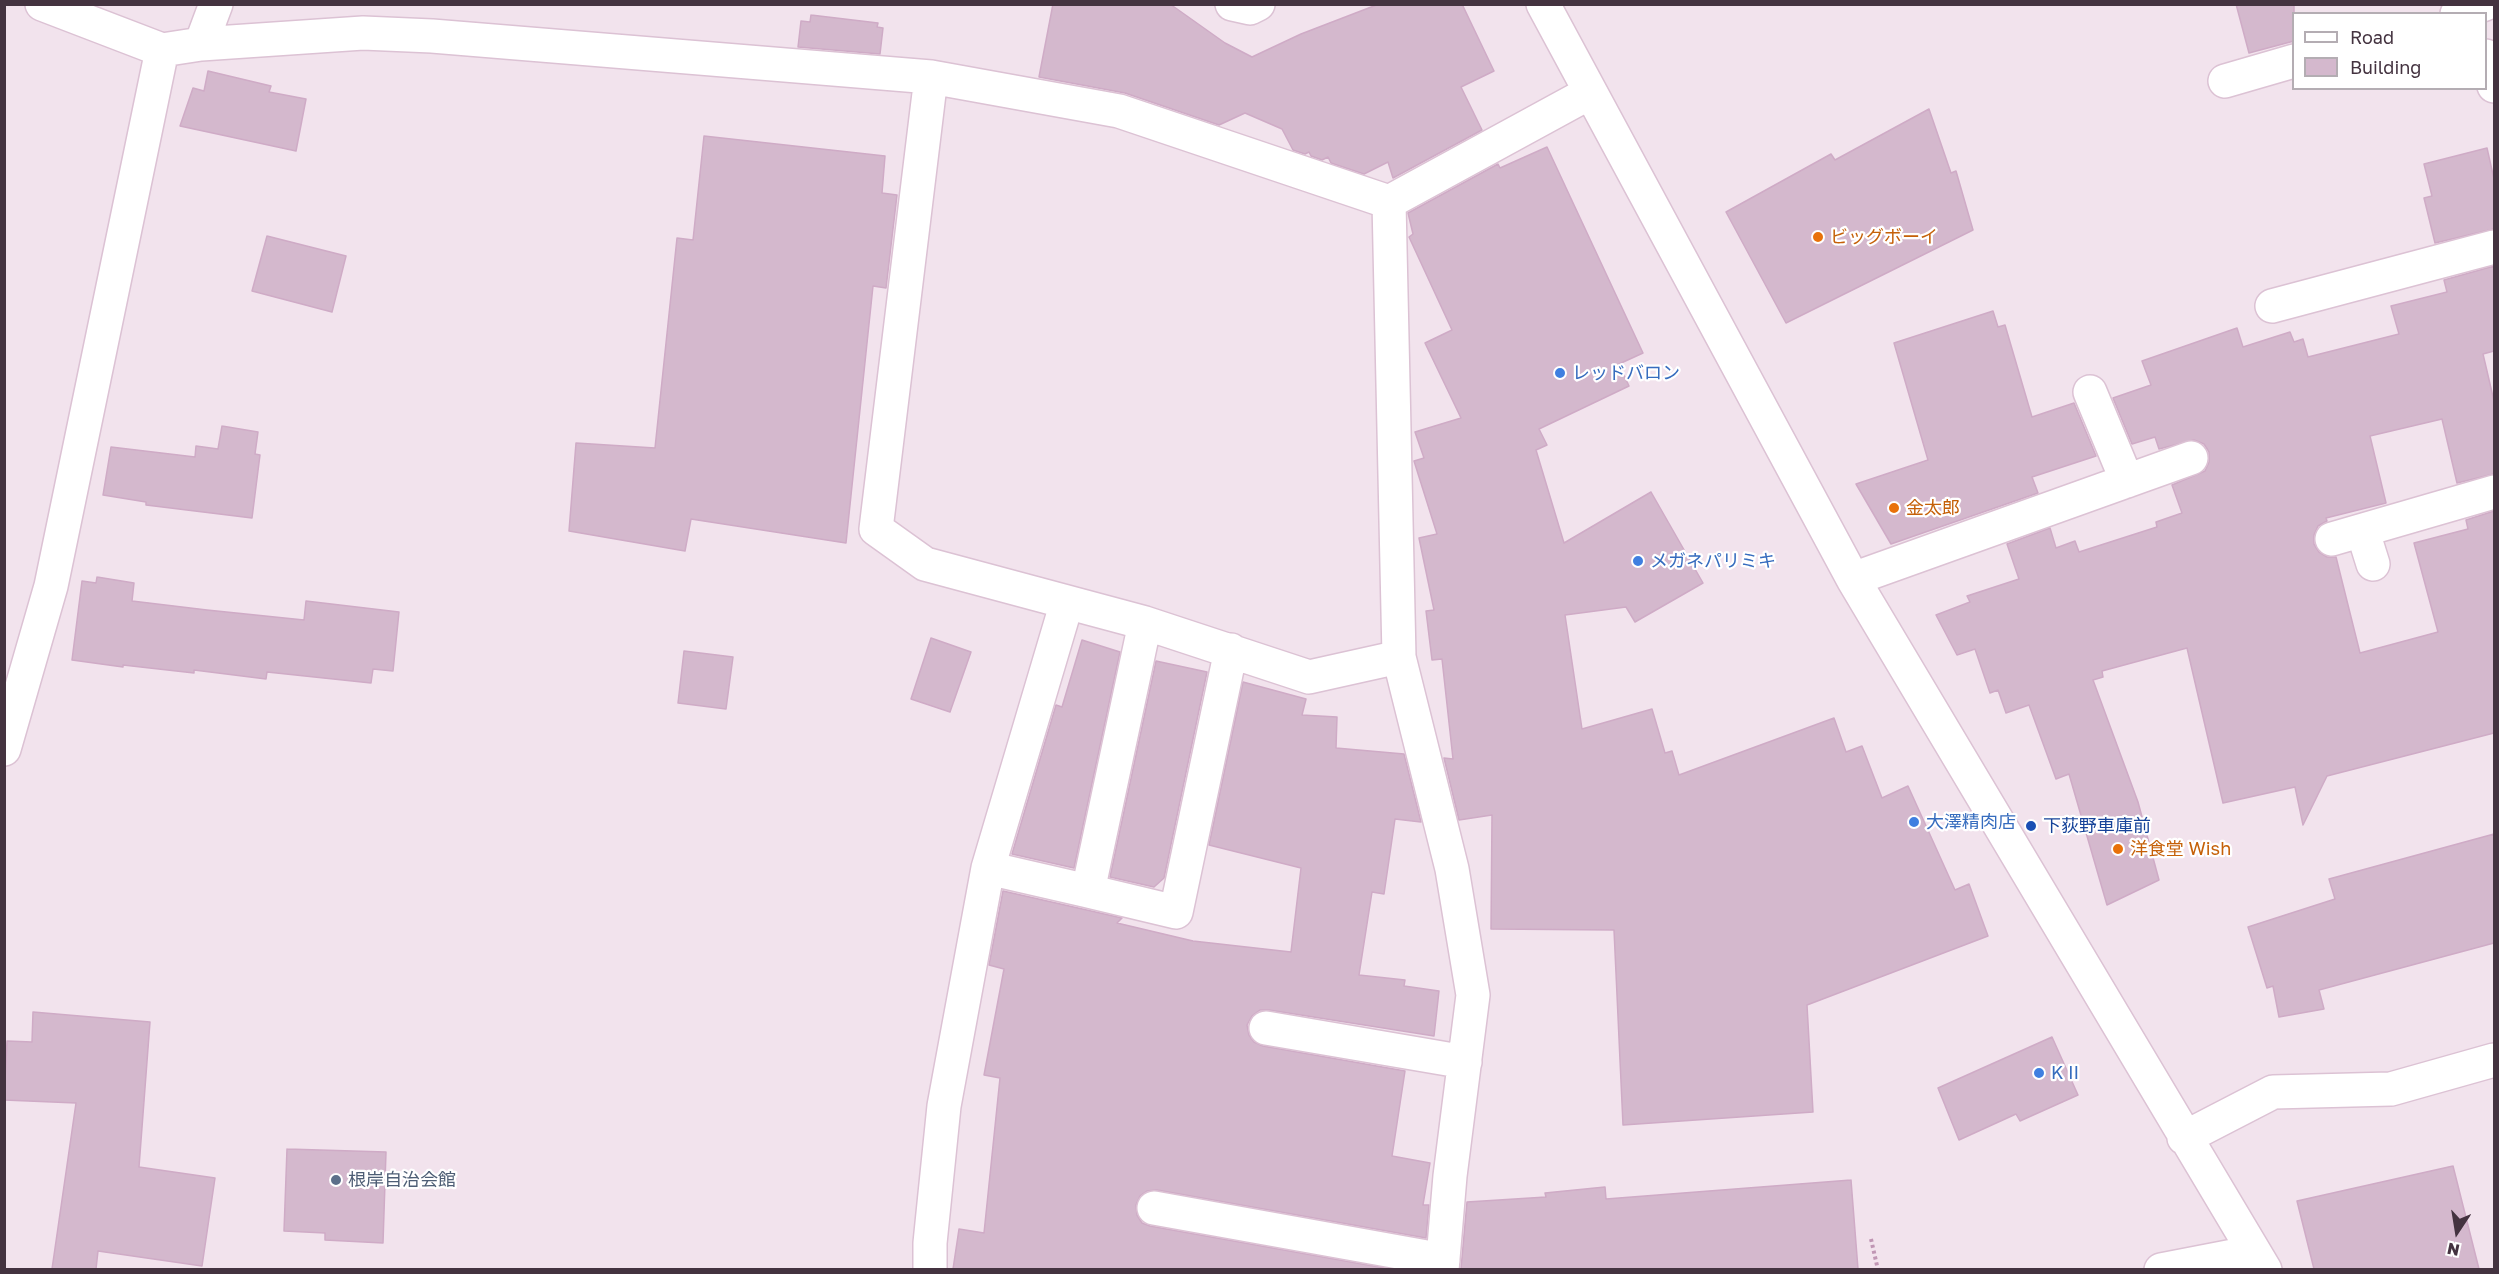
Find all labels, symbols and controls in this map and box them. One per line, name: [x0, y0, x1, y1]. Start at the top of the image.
legend: [2292, 12, 2487, 90]
text: Road: [2350, 26, 2394, 48]
text: Building: [2350, 56, 2421, 78]
place label: ビッグボーイ: [1830, 226, 1938, 248]
marker: ビッグボーイ: [1811, 230, 1825, 244]
place label: レッドバロン: [1572, 362, 1680, 384]
marker: レッドバロン: [1553, 366, 1567, 380]
place label: 金太郎: [1906, 497, 1960, 519]
marker: 金太郎: [1887, 501, 1901, 515]
place label: メガネパリミキ: [1650, 550, 1776, 572]
marker: メガネパリミキ: [1631, 554, 1645, 568]
place label: 大澤精肉店: [1926, 811, 2016, 833]
marker: 大澤精肉店: [1907, 815, 1921, 829]
place label: 下荻野車庫前: [2043, 815, 2151, 837]
marker: 下荻野車庫前: [2024, 819, 2038, 833]
place label: 洋食堂 Wish: [2130, 838, 2231, 860]
marker: 洋食堂 Wish: [2111, 842, 2125, 856]
place label: K II: [2051, 1062, 2079, 1084]
marker: K II: [2032, 1066, 2046, 1080]
place label: 根岸自治会館: [348, 1169, 456, 1191]
marker: 根岸自治会館: [329, 1173, 343, 1187]
north arrow: [2427, 1202, 2487, 1262]
text: N: [2445, 1239, 2461, 1261]

